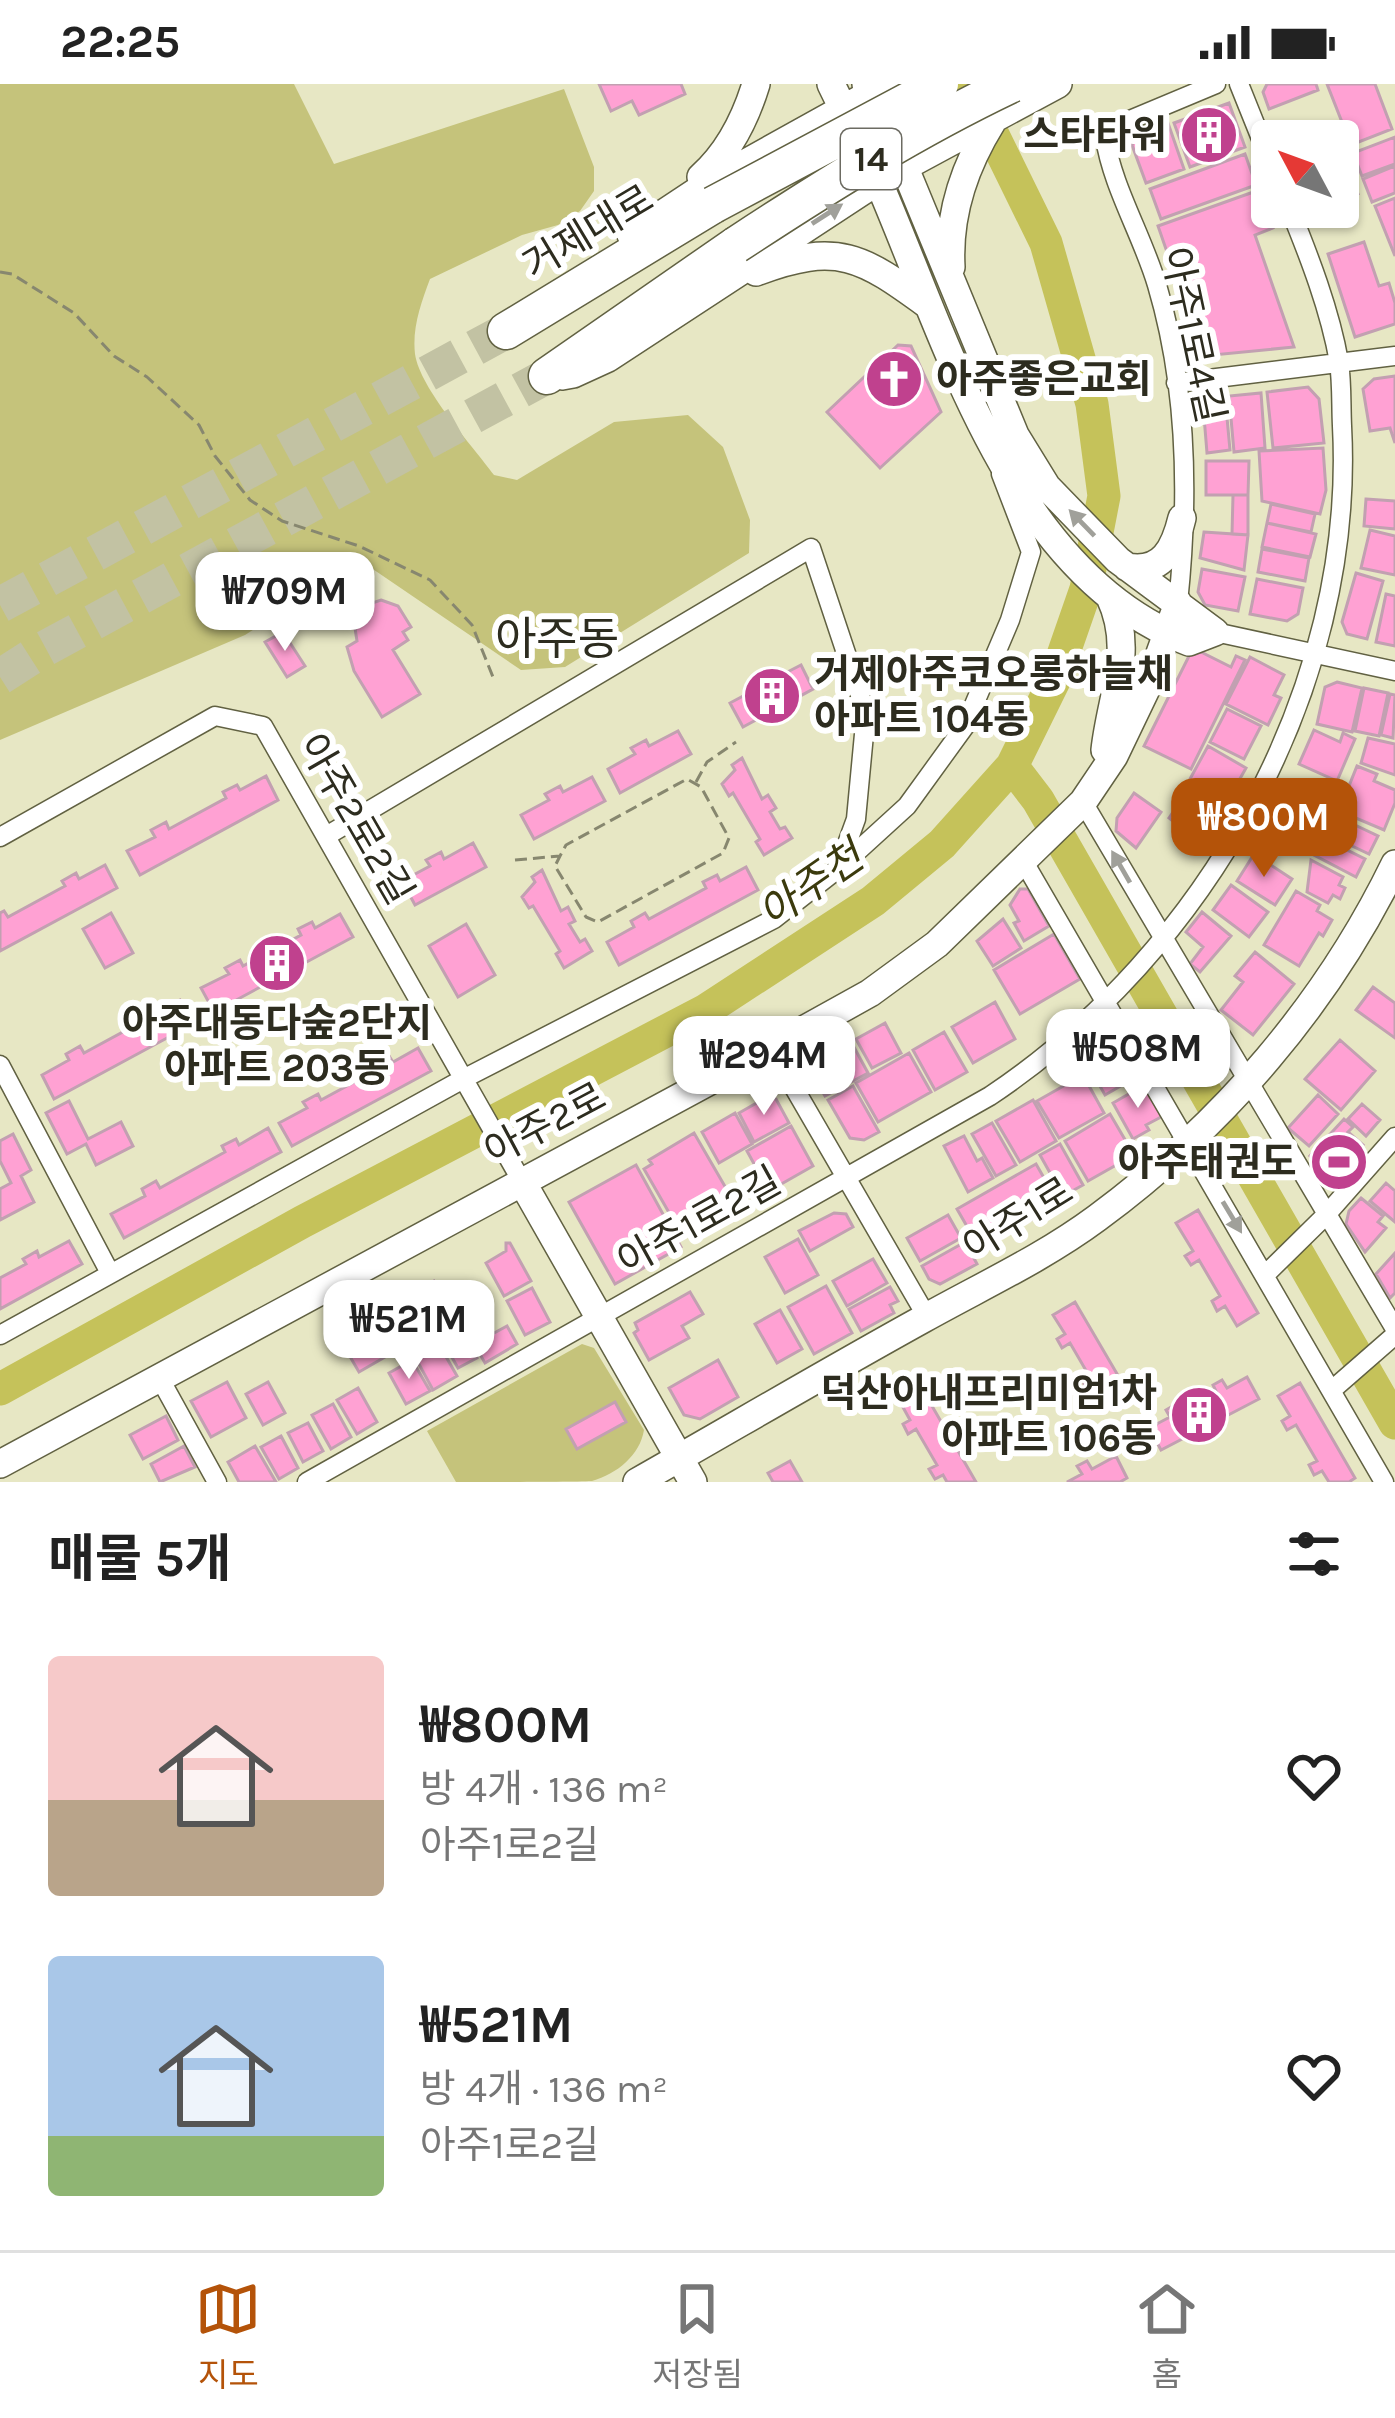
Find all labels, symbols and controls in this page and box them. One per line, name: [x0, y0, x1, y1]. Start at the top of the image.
text: 22:25: [60, 16, 180, 68]
building icon: 스타타워: [1178, 104, 1240, 166]
place label: 스타타워: [1023, 112, 1167, 158]
north arrow: [1251, 120, 1359, 228]
map controls: [1251, 120, 1359, 228]
road number: 14: [841, 129, 901, 189]
street label: 거제대로: [515, 175, 661, 289]
one-way arrow: [810, 204, 843, 226]
street label: 아주1로4길: [1152, 243, 1234, 427]
church icon: 아주좋은교회: [863, 348, 925, 410]
place label: 아주좋은교회: [936, 356, 1151, 402]
one-way arrow: [1069, 509, 1097, 538]
pin: ₩709M: [201, 552, 369, 654]
text: ₩709M: [223, 568, 347, 614]
district label: 아주동: [495, 613, 619, 665]
place label: 거제아주코오롱하늘채 아파트 104동: [814, 651, 1173, 742]
building icon: 거제아주코오롱하늘채 아파트 104동: [741, 665, 803, 727]
street label: 아주2로2길: [289, 726, 423, 912]
pin: ₩800M: [1180, 778, 1348, 880]
text: ₩800M: [1198, 794, 1330, 840]
water label: 아주천: [749, 829, 876, 939]
one-way arrow: [1111, 850, 1132, 884]
building icon: 아주대동다숲2단지 아파트 203동: [246, 932, 308, 994]
place label: 아주대동다숲2단지 아파트 203동: [122, 1000, 432, 1091]
pin: ₩508M: [1054, 1009, 1222, 1111]
pin: ₩294M: [680, 1016, 848, 1118]
text: ₩508M: [1073, 1025, 1203, 1071]
text: ₩294M: [700, 1032, 828, 1078]
street label: 아주2로: [477, 1073, 613, 1175]
sports icon: 아주태권도: [1308, 1131, 1370, 1193]
place label: 아주태권도: [1118, 1139, 1297, 1185]
street label: 아주1로2길: [610, 1157, 788, 1285]
street label: 아주1로: [955, 1168, 1081, 1270]
one-way arrow: [1221, 1200, 1242, 1234]
pin: ₩521M: [325, 1280, 493, 1382]
text: ₩521M: [350, 1296, 468, 1342]
place label: 덕산아내프리미엄1차 아파트 106동: [820, 1370, 1157, 1461]
building icon: 덕산아내프리미엄1차 아파트 106동: [1168, 1384, 1230, 1446]
icon: filters: [1281, 1521, 1347, 1587]
text: 매물 5개: [48, 1529, 231, 1589]
text: ₩800M: [420, 1695, 592, 1755]
icon: home: [144, 1704, 288, 1848]
icon: heart: [1281, 1743, 1347, 1809]
text: 방 4개 · 136 m²: [420, 1766, 668, 1812]
text: 아주1로2길: [420, 1822, 599, 1868]
text: ₩521M: [420, 1995, 573, 2055]
icon: home: [144, 2004, 288, 2148]
icon: heart: [1281, 2043, 1347, 2109]
text: 방 4개 · 136 m²: [420, 2066, 668, 2112]
text: 아주1로2길: [420, 2122, 599, 2168]
tab: 지도: [195, 2276, 261, 2396]
tab: 저장됨: [652, 2276, 743, 2396]
tab: 홈: [1134, 2276, 1200, 2396]

